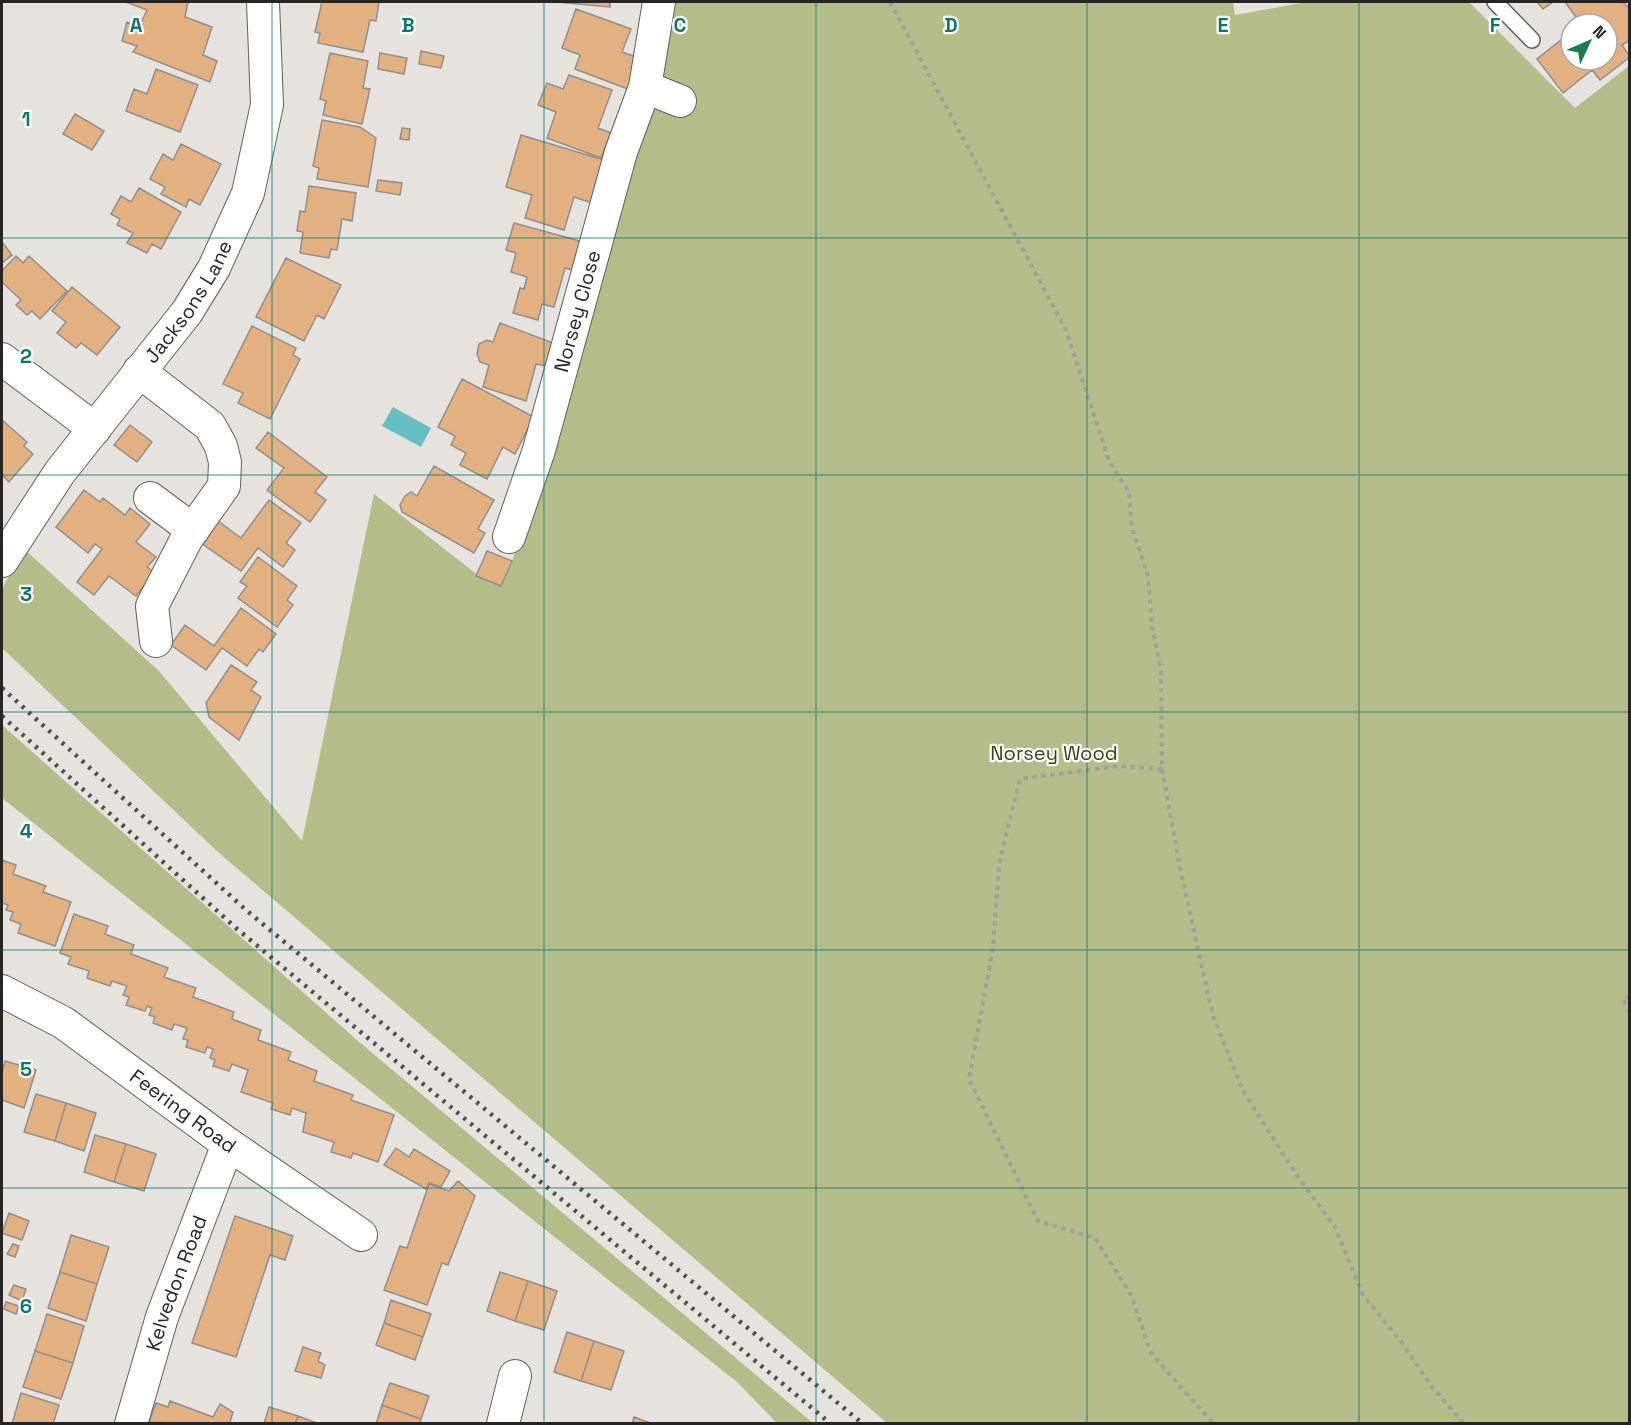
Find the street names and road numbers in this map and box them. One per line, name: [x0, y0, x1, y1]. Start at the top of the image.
street label: Jacksons Lane: [138, 236, 238, 368]
street label: Norsey Close: [548, 247, 606, 375]
street label: Feering Road: [125, 1063, 242, 1159]
street label: Kelvedon Road: [140, 1212, 213, 1354]

